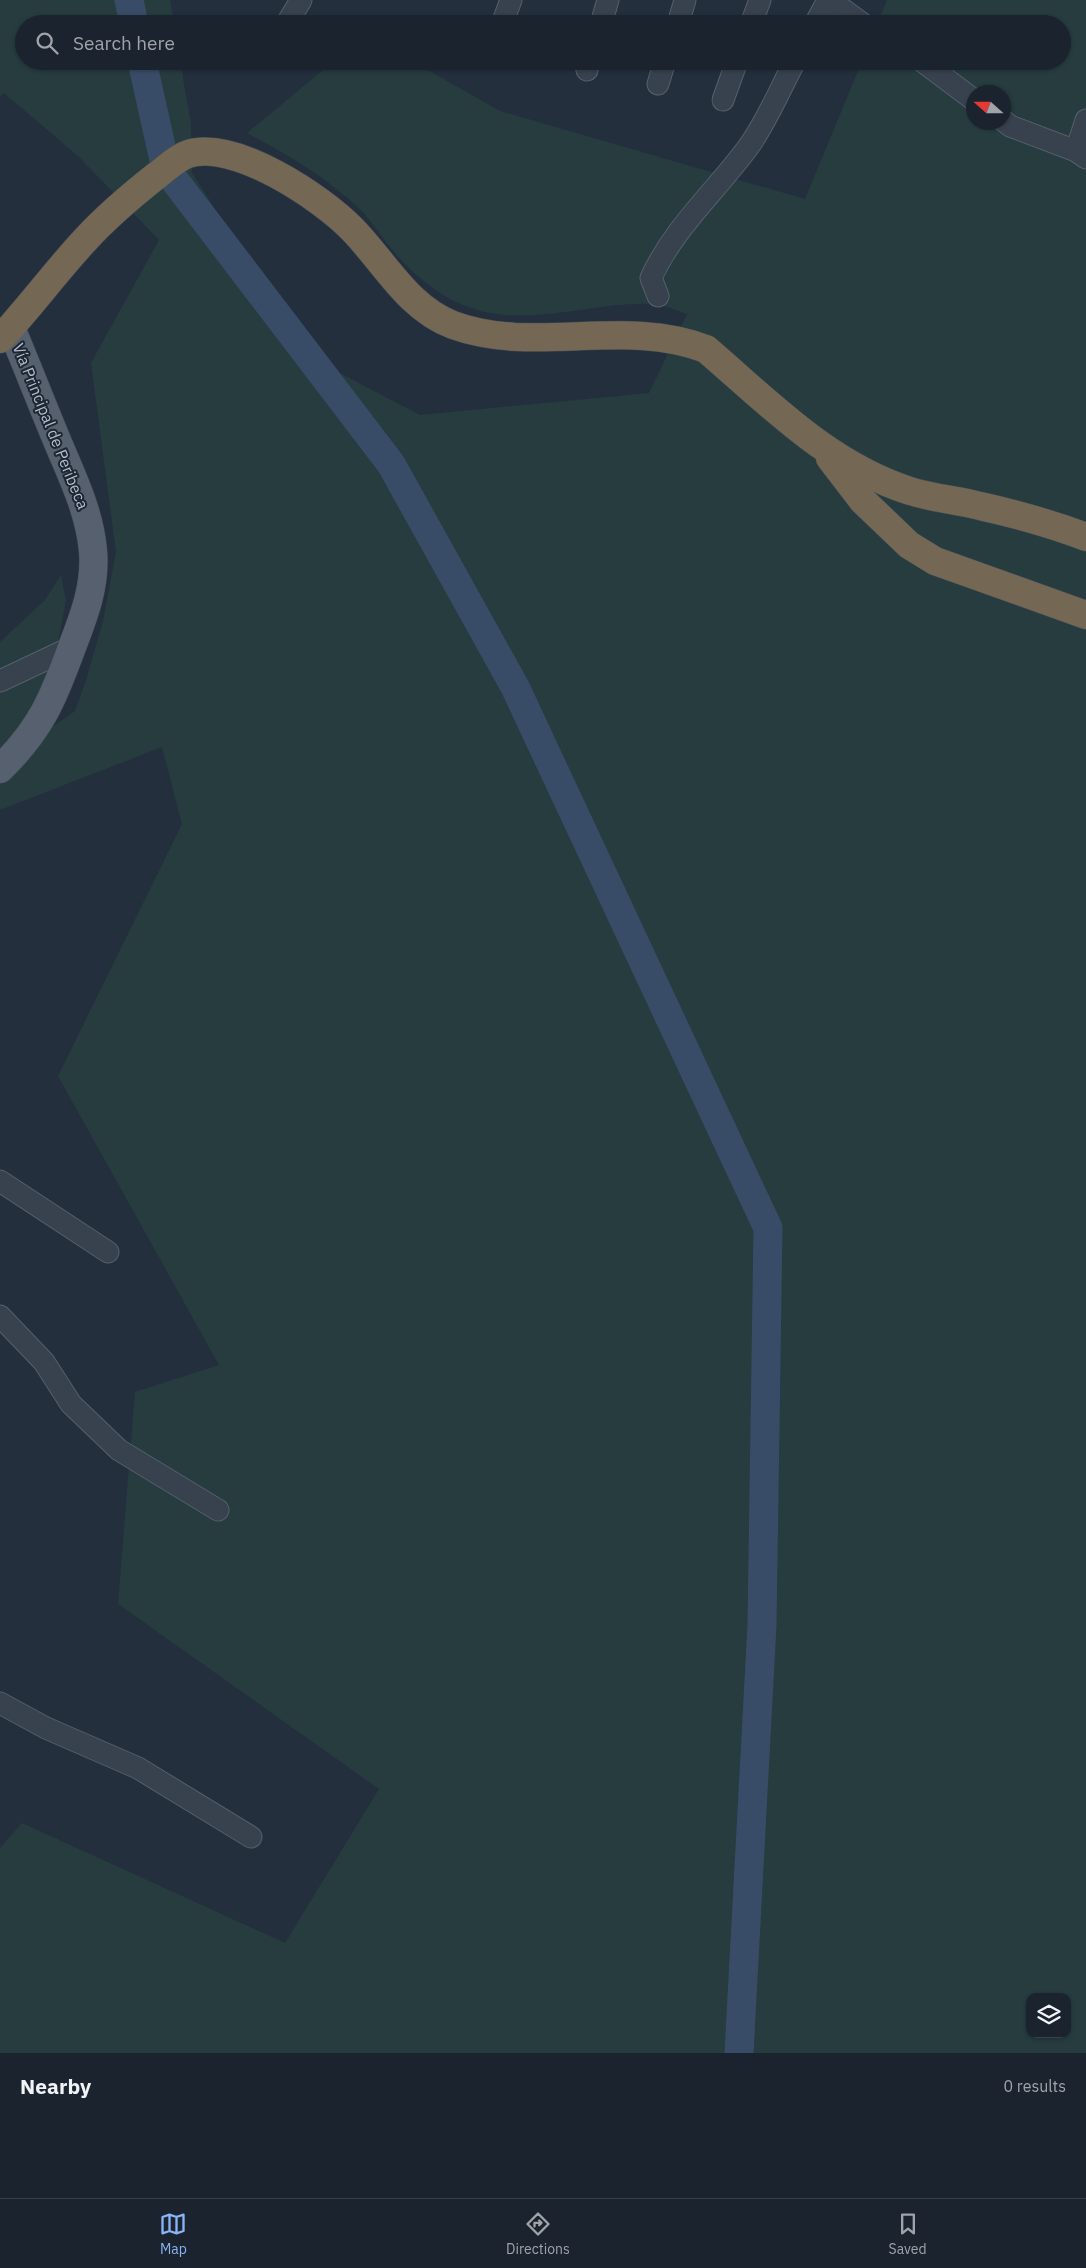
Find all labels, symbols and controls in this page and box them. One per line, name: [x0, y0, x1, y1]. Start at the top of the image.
search box: [15, 15, 1071, 70]
icon: search: [33, 29, 61, 57]
text: Search here: [73, 31, 175, 55]
north arrow: [966, 85, 1011, 130]
street label: Vía Principal de Peribeca: [9, 340, 94, 512]
map controls: [1026, 1993, 1071, 2038]
button: layers: [1026, 1993, 1071, 2038]
text: Nearby: [20, 2072, 91, 2100]
text: 0 results: [1003, 2076, 1066, 2096]
tab: Map: [159, 2210, 187, 2258]
tab: Directions: [506, 2210, 570, 2258]
tab: Saved: [889, 2210, 927, 2258]

